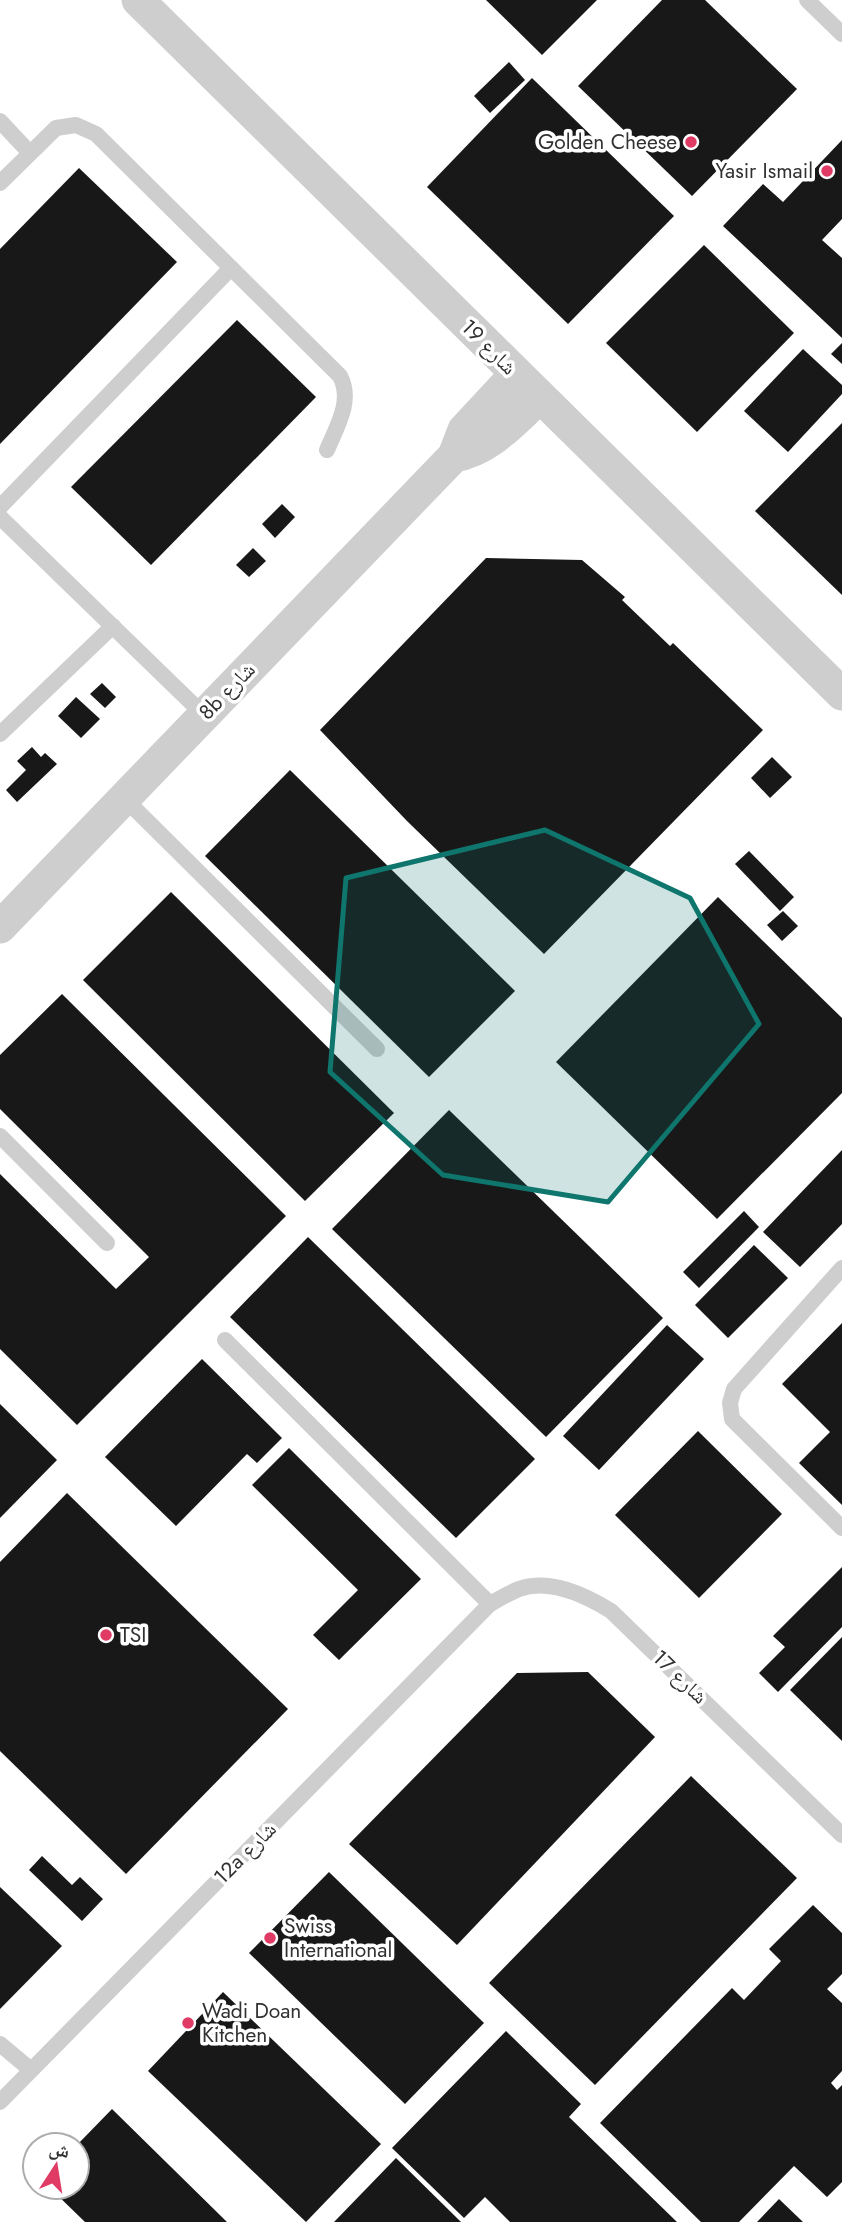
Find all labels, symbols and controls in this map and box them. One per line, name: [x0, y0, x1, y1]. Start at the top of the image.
place label: Golden Cheese: [538, 127, 677, 157]
marker: Golden Cheese: [683, 134, 699, 150]
place label: Yasir Ismail: [715, 156, 813, 186]
marker: Yasir Ismail: [819, 163, 835, 179]
street label: شارع 19: [454, 312, 524, 382]
street label: 8b شارع: [192, 656, 262, 726]
place label: TSI: [120, 1620, 146, 1650]
marker: TSI: [98, 1627, 114, 1643]
street label: شارع 17: [646, 1643, 714, 1711]
street label: 12a شارع: [207, 1815, 283, 1891]
place label: Swiss International: [284, 1911, 392, 1965]
marker: Swiss International: [262, 1930, 278, 1946]
place label: Wadi Doan Kitchen: [202, 1996, 301, 2050]
marker: Wadi Doan Kitchen: [180, 2015, 196, 2031]
north arrow: [21, 2131, 91, 2201]
text: ش: [47, 2135, 72, 2165]

